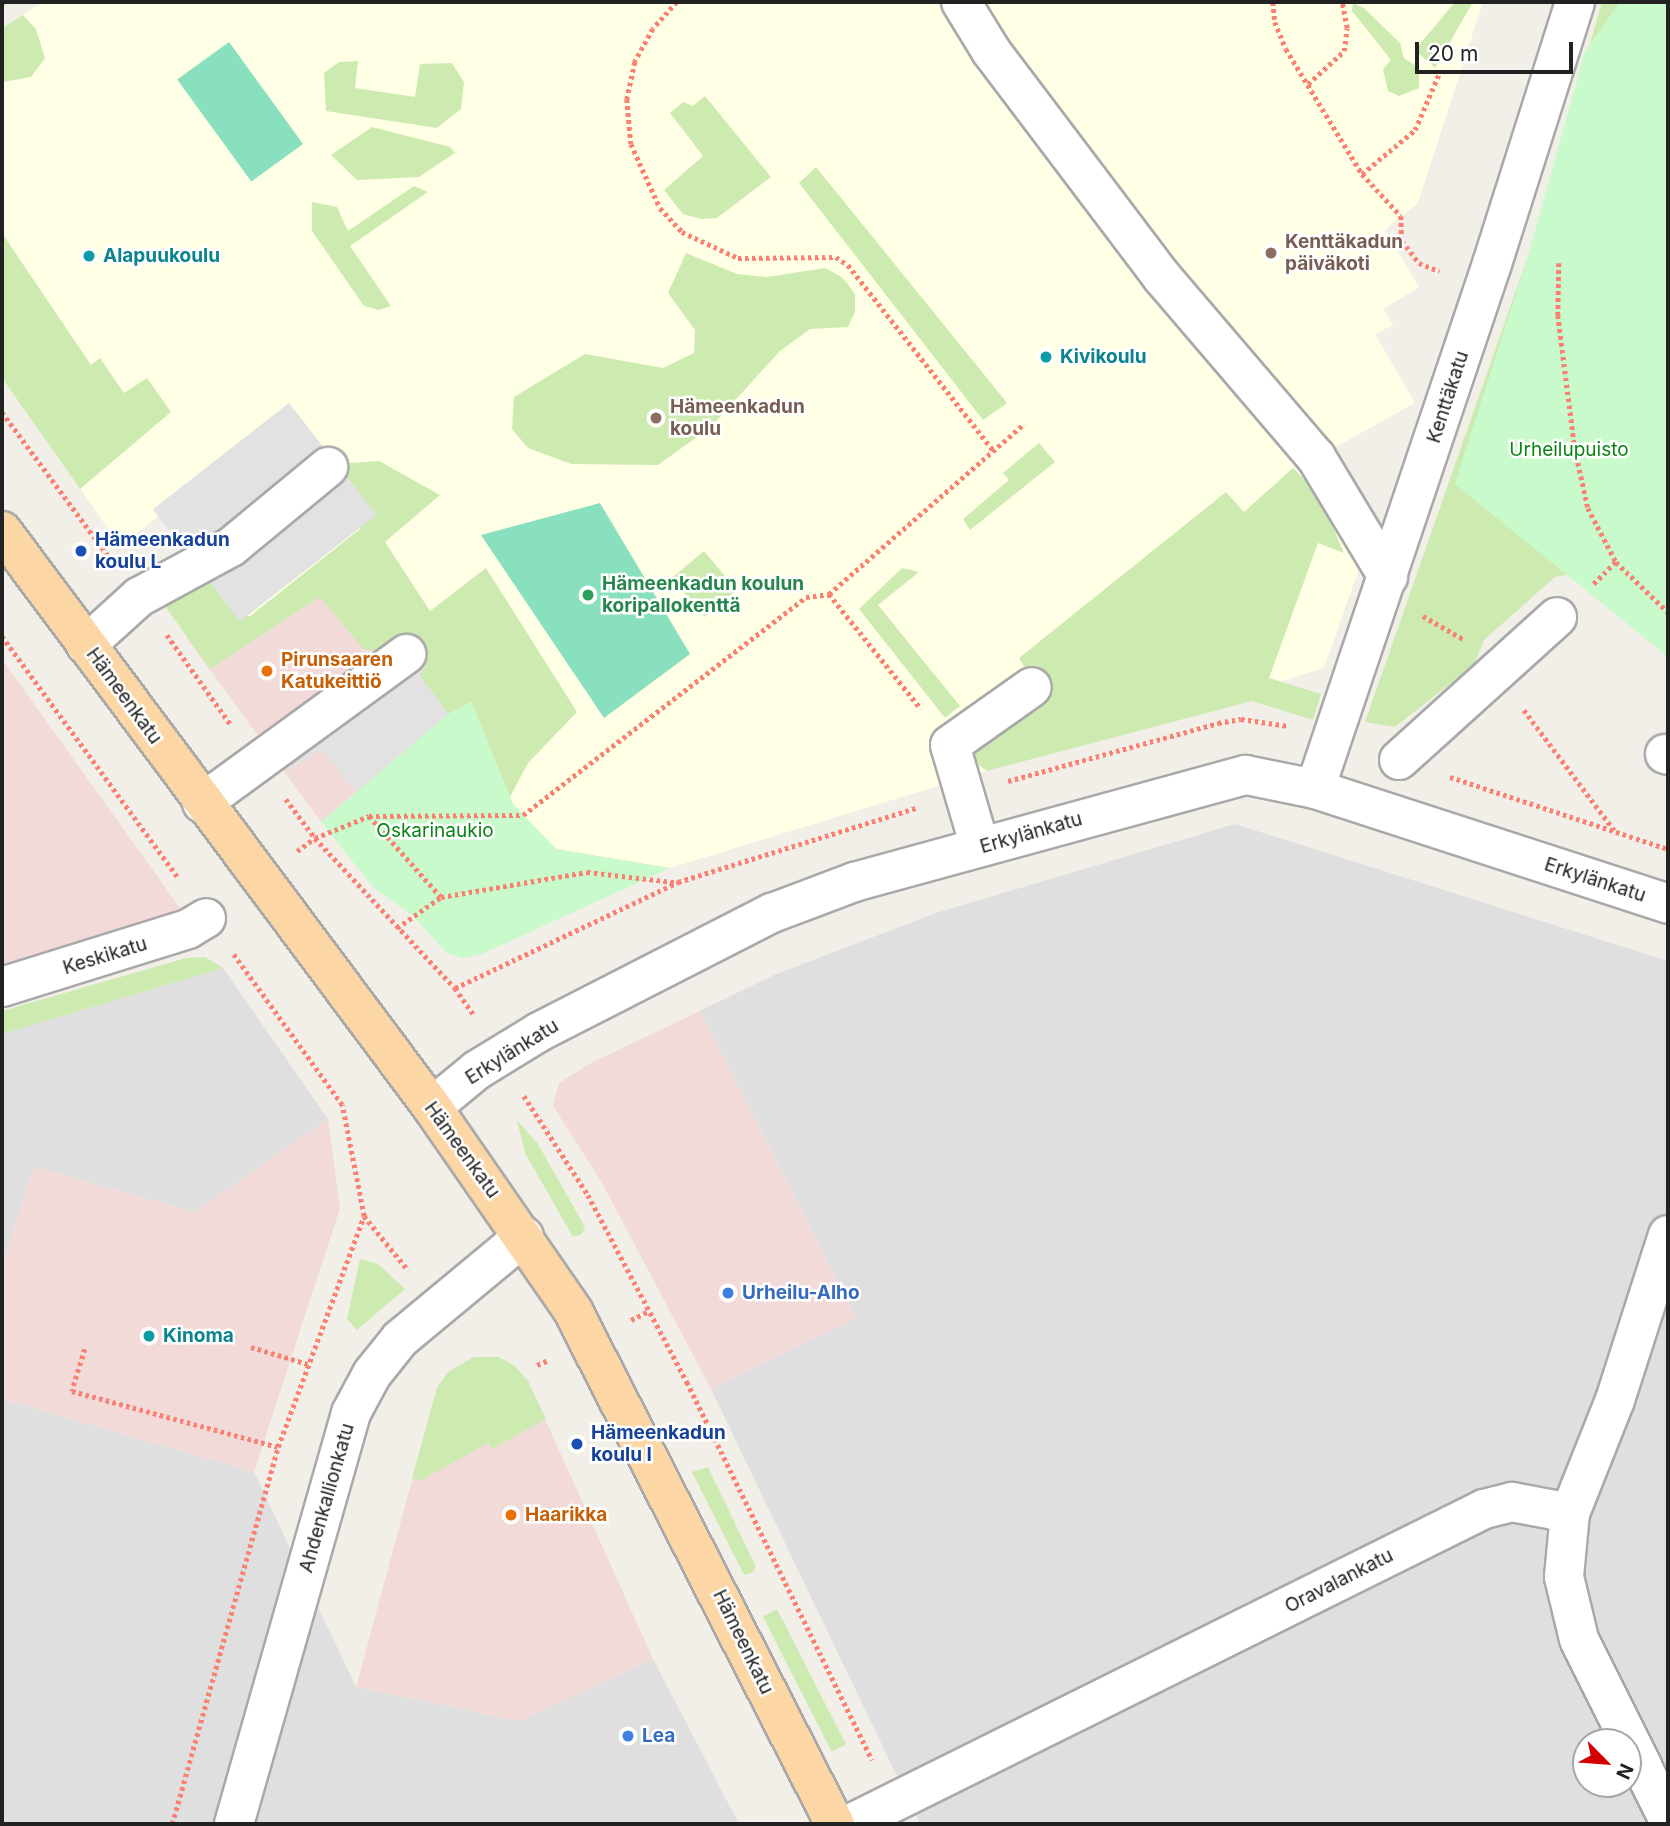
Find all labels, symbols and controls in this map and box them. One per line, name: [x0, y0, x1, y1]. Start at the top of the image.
scale bar: [1418, 28, 1576, 72]
text: 20 m: [1428, 41, 1478, 66]
place label: Kenttäkadun päiväkoti: [1285, 231, 1403, 275]
place label: Alapuukoulu: [103, 245, 220, 267]
marker: Kenttäkadun päiväkoti: [1263, 245, 1279, 261]
marker: Alapuukoulu: [81, 248, 97, 264]
place label: Kivikoulu: [1060, 346, 1147, 368]
street label: Kenttäkatu: [1422, 348, 1474, 446]
marker: Kivikoulu: [1038, 349, 1054, 365]
place label: Hämeenkadun koulu: [670, 396, 805, 440]
marker: Hämeenkadun koulu: [648, 410, 664, 426]
park label: Urheilupuisto: [1509, 439, 1629, 461]
place label: Hämeenkadun koulu L: [95, 529, 230, 573]
marker: Hämeenkadun koulu L: [73, 543, 89, 559]
place label: Hämeenkadun koulun koripallokenttä: [602, 573, 804, 617]
marker: Hämeenkadun koulun koripallokenttä: [580, 587, 596, 603]
street label: Hämeenkatu: [81, 643, 167, 749]
place label: Pirunsaaren Katukeittiö: [281, 649, 393, 693]
marker: Pirunsaaren Katukeittiö: [259, 663, 275, 679]
street label: Erkylänkatu: [977, 808, 1085, 858]
park label: Oskarinaukio: [376, 820, 494, 842]
street label: Erkylänkatu: [1541, 853, 1649, 907]
street label: Keskikatu: [60, 932, 150, 980]
street label: Erkylänkatu: [461, 1014, 563, 1090]
street label: Hämeenkatu: [419, 1097, 505, 1203]
place label: Urheilu-Alho: [742, 1282, 860, 1304]
marker: Urheilu-Alho: [720, 1285, 736, 1301]
place label: Kinoma: [163, 1325, 234, 1347]
marker: Kinoma: [141, 1328, 157, 1344]
street label: Ahdenkallionkatu: [295, 1421, 359, 1575]
place label: Hämeenkadun koulu I: [591, 1422, 726, 1466]
marker: Hämeenkadun koulu I: [569, 1436, 585, 1452]
place label: Haarikka: [525, 1504, 607, 1526]
marker: Haarikka: [503, 1507, 519, 1523]
street label: Oravalankatu: [1281, 1544, 1397, 1618]
street label: Hämeenkatu: [708, 1586, 778, 1698]
place label: Lea: [642, 1725, 675, 1747]
marker: Lea: [620, 1728, 636, 1744]
north arrow: [1572, 1728, 1642, 1798]
text: N: [1611, 1760, 1638, 1783]

